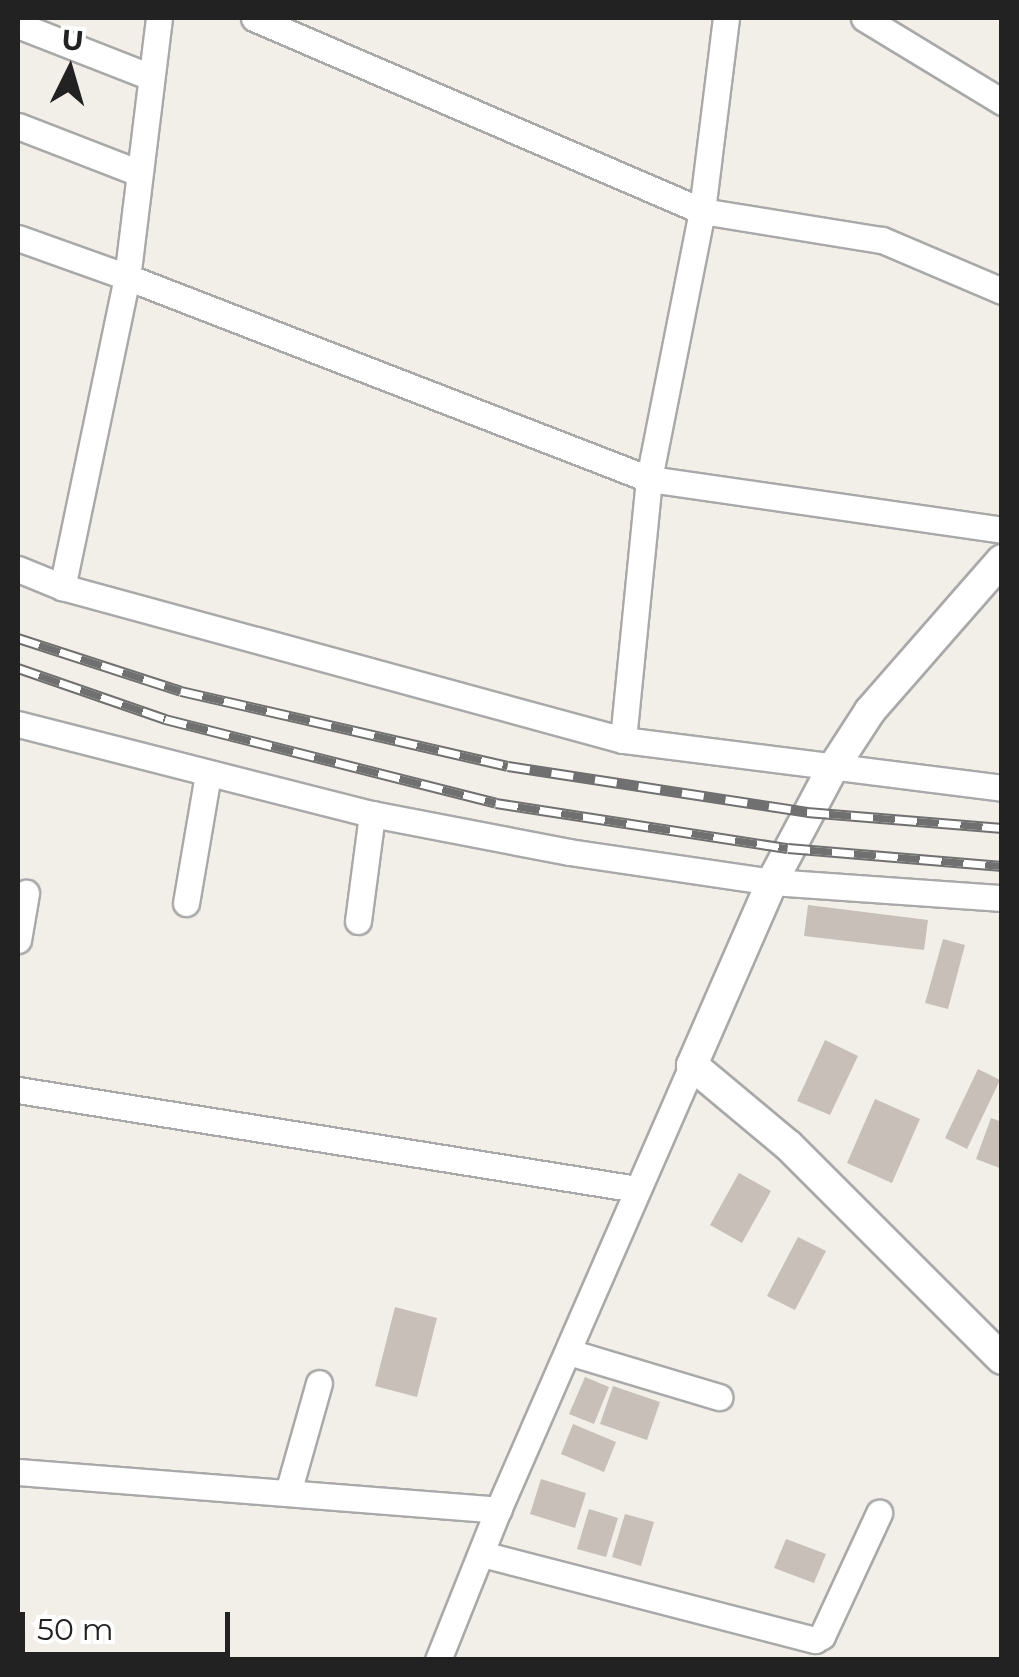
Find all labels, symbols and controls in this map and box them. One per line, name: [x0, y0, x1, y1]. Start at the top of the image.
north arrow: [20, 20, 120, 120]
text: U: [60, 22, 85, 58]
scale bar: [25, 1592, 235, 1654]
text: 50 m: [37, 1611, 114, 1648]

